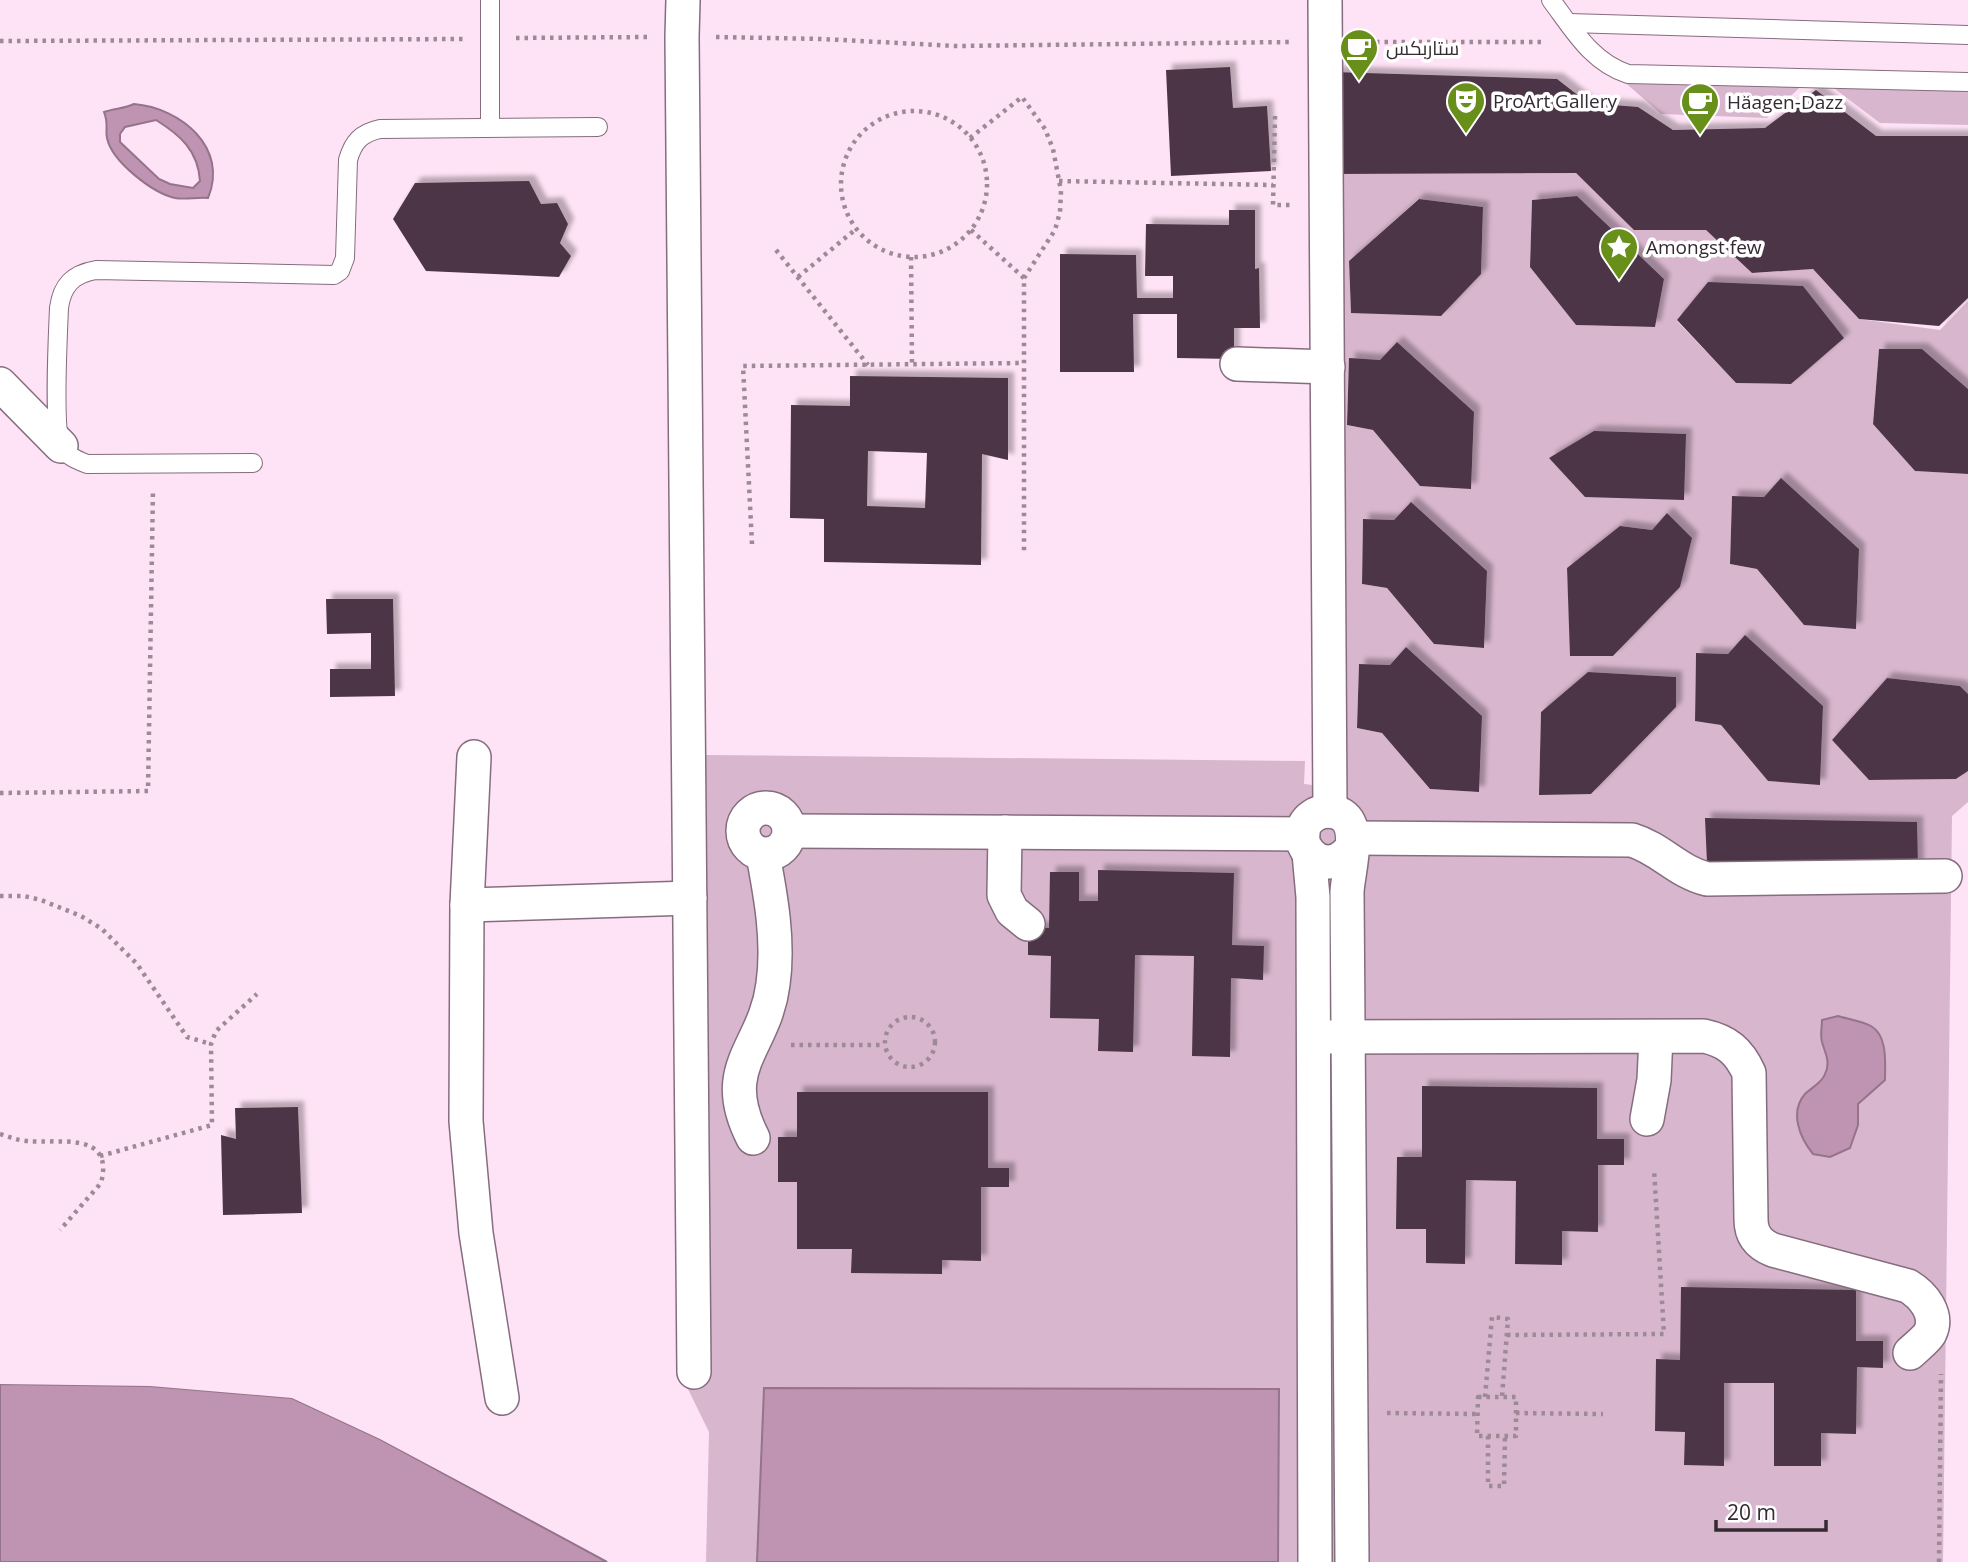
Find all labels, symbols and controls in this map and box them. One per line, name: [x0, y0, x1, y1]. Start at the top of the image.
cafe icon: ستاربكس: [1338, 27, 1380, 82]
place label: ستاربكس: [1386, 35, 1459, 61]
theatre icon: ProArt Gallery: [1445, 80, 1487, 135]
cafe icon: Häagen-Dazz: [1679, 81, 1721, 136]
place label: ProArt Gallery: [1493, 88, 1618, 114]
place label: Häagen-Dazz: [1727, 89, 1843, 115]
place icon: Amongst few: [1598, 226, 1640, 281]
place label: Amongst few: [1646, 234, 1762, 260]
scale bar: [1716, 1488, 1826, 1532]
text: 20 m: [1727, 1498, 1776, 1526]

